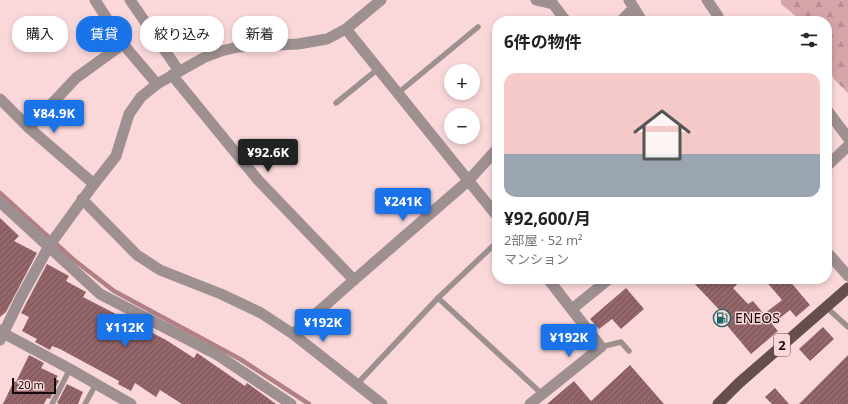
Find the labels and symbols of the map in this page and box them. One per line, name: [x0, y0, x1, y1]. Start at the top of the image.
pin: ¥84.9K: [21, 100, 87, 134]
pin: ¥92.6K: [235, 139, 301, 173]
pin: ¥241K: [375, 188, 431, 222]
fuel station icon: ENEOS: [712, 308, 732, 328]
place label: ENEOS: [735, 308, 780, 327]
pin: ¥192K: [295, 309, 351, 343]
pin: ¥112K: [97, 314, 153, 348]
pin: ¥192K: [541, 324, 597, 358]
road number: 2: [774, 334, 790, 356]
scale bar: [12, 376, 56, 395]

